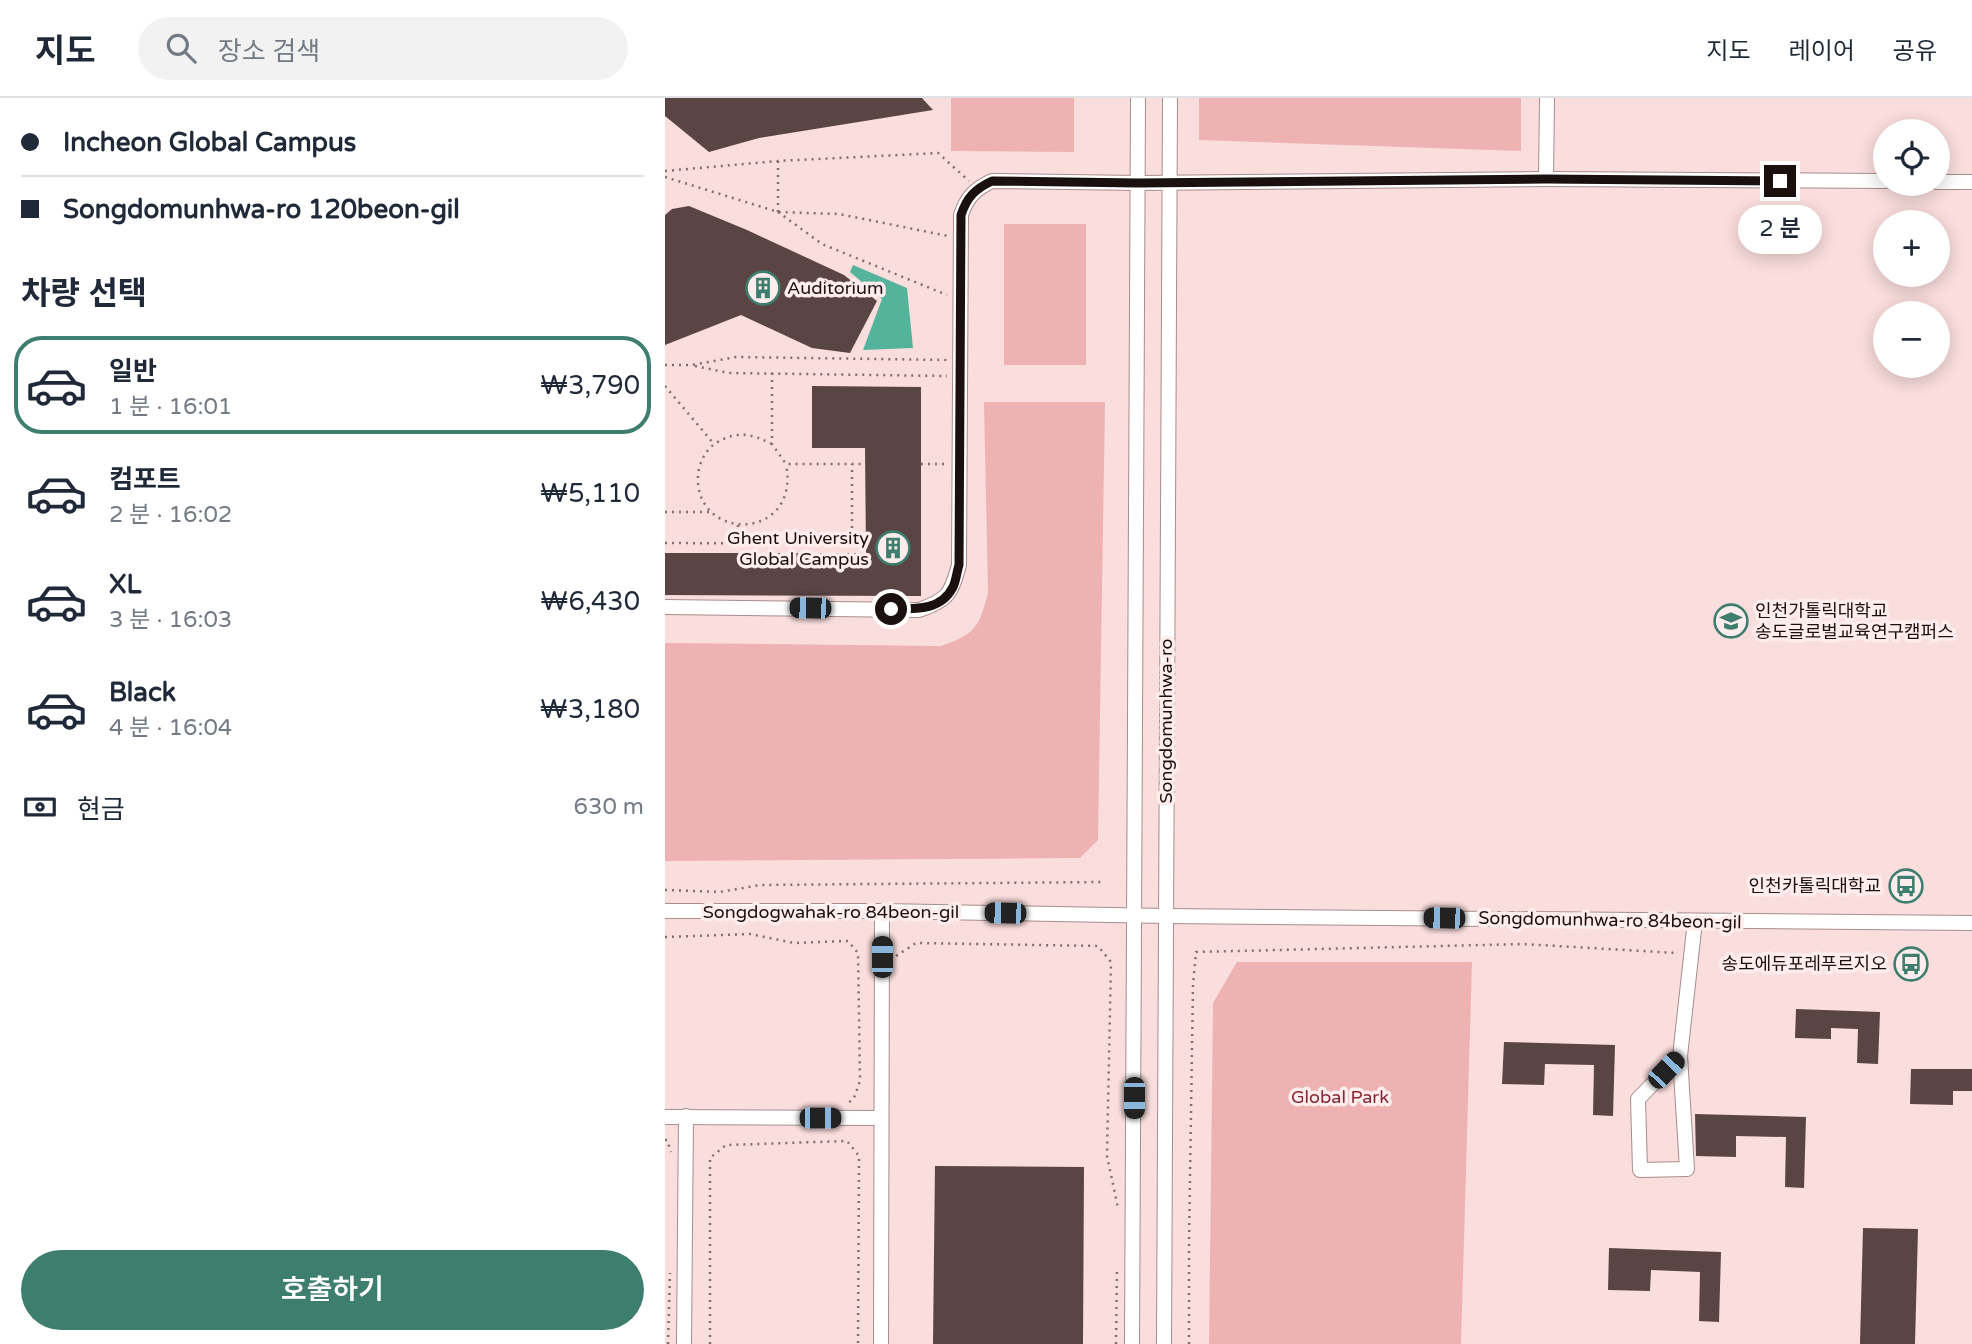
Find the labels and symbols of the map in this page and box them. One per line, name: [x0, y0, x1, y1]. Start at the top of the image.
route end: [1764, 165, 1796, 197]
callout: 2 분: [1738, 206, 1822, 254]
building icon: Auditorium: [744, 269, 782, 307]
place label: Auditorium: [787, 277, 884, 299]
place label: Ghent University Global Campus: [727, 527, 869, 570]
building icon: Ghent University Global Campus: [874, 529, 912, 567]
route start: [875, 593, 907, 625]
car: [789, 597, 832, 619]
place label: 인천가톨릭대학교 송도글로벌교육연구캠퍼스: [1755, 600, 1954, 643]
school or university icon: 인천가톨릭대학교 송도글로벌교육연구캠퍼스: [1712, 602, 1750, 640]
street label: Songdomunhwa-ro: [1155, 638, 1177, 804]
bus stop icon: 인천카톨릭대학교: [1887, 867, 1925, 905]
place label: 인천카톨릭대학교: [1749, 875, 1881, 897]
street label: Songdogwahak-ro 84beon-gil: [703, 901, 959, 923]
car: [984, 902, 1027, 924]
car: [1423, 907, 1466, 929]
street label: Songdomunhwa-ro 84beon-gil: [1478, 907, 1742, 933]
car: [872, 936, 893, 978]
bus stop icon: 송도에듀포레푸르지오: [1892, 945, 1930, 983]
place label: 송도에듀포레푸르지오: [1721, 953, 1887, 975]
car: [1644, 1048, 1689, 1092]
car: [1124, 1077, 1145, 1119]
park label: Global Park: [1291, 1086, 1389, 1108]
car: [800, 1108, 842, 1129]

